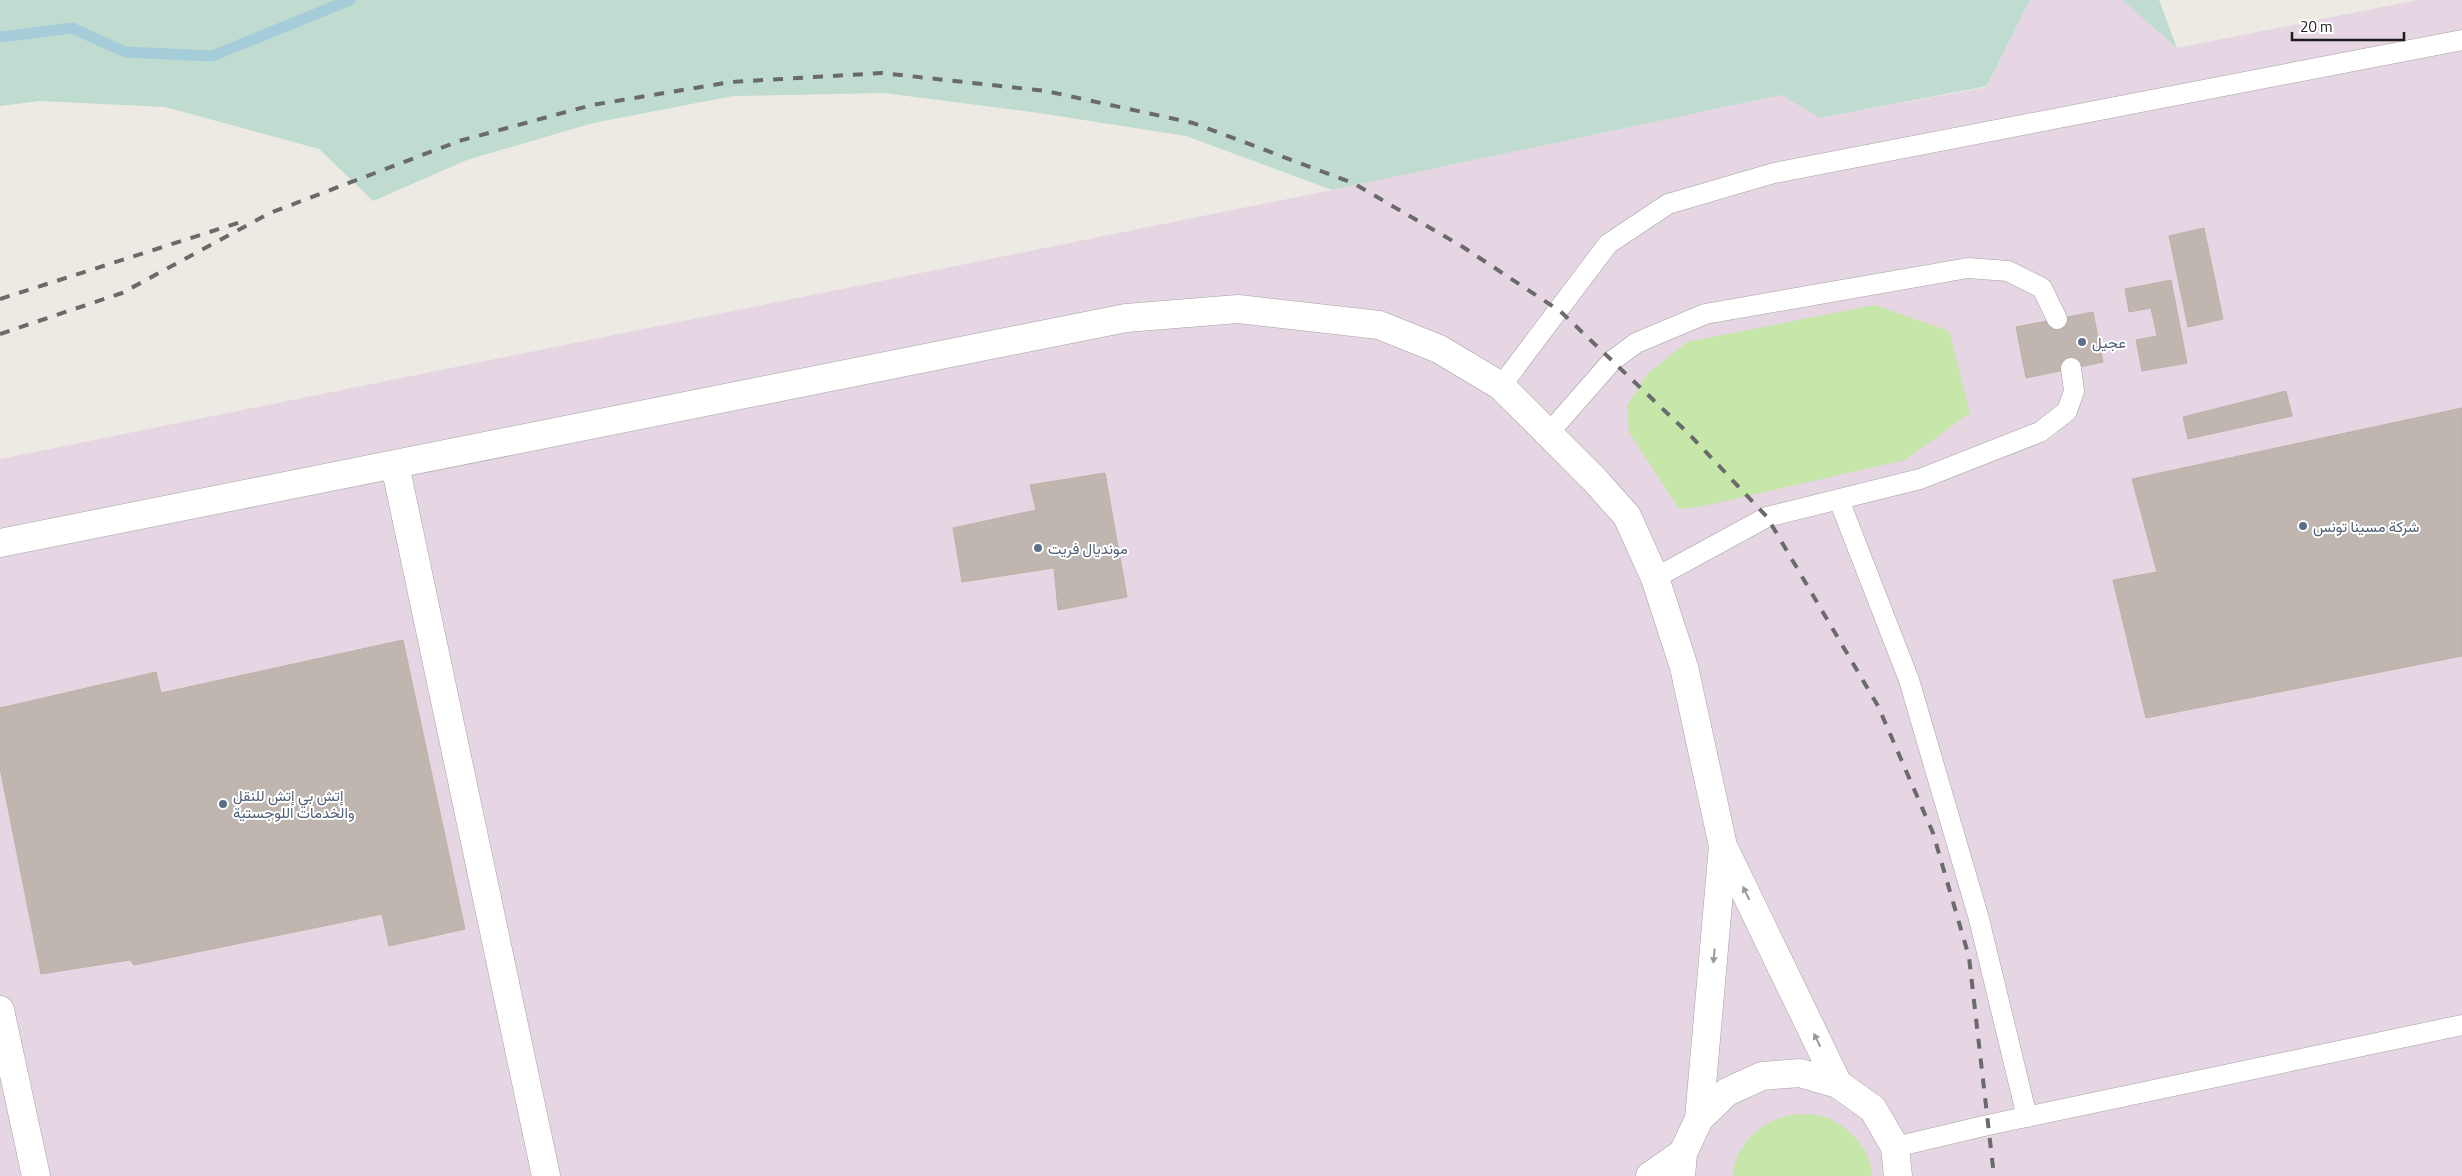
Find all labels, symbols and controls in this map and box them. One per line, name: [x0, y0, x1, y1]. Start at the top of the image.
scale bar: [2292, 10, 2404, 42]
text: 20 m: [2300, 15, 2333, 38]
place label: عجيل: [2092, 331, 2126, 354]
marker: عجيل: [2076, 336, 2088, 348]
place label: شركة مسينا تونس: [2313, 515, 2420, 538]
marker: شركة مسينا تونس: [2297, 520, 2309, 532]
place label: مونديال فريت: [1048, 537, 1128, 560]
marker: مونديال فريت: [1032, 542, 1044, 554]
place label: إتش بي إتش للنقل والخدمات اللوجستية: [233, 784, 355, 824]
marker: إتش بي إتش للنقل والخدمات اللوجستية: [217, 798, 229, 810]
one-way arrow: [1742, 886, 1750, 900]
one-way arrow: [1709, 948, 1717, 964]
one-way arrow: [1812, 1033, 1820, 1047]

